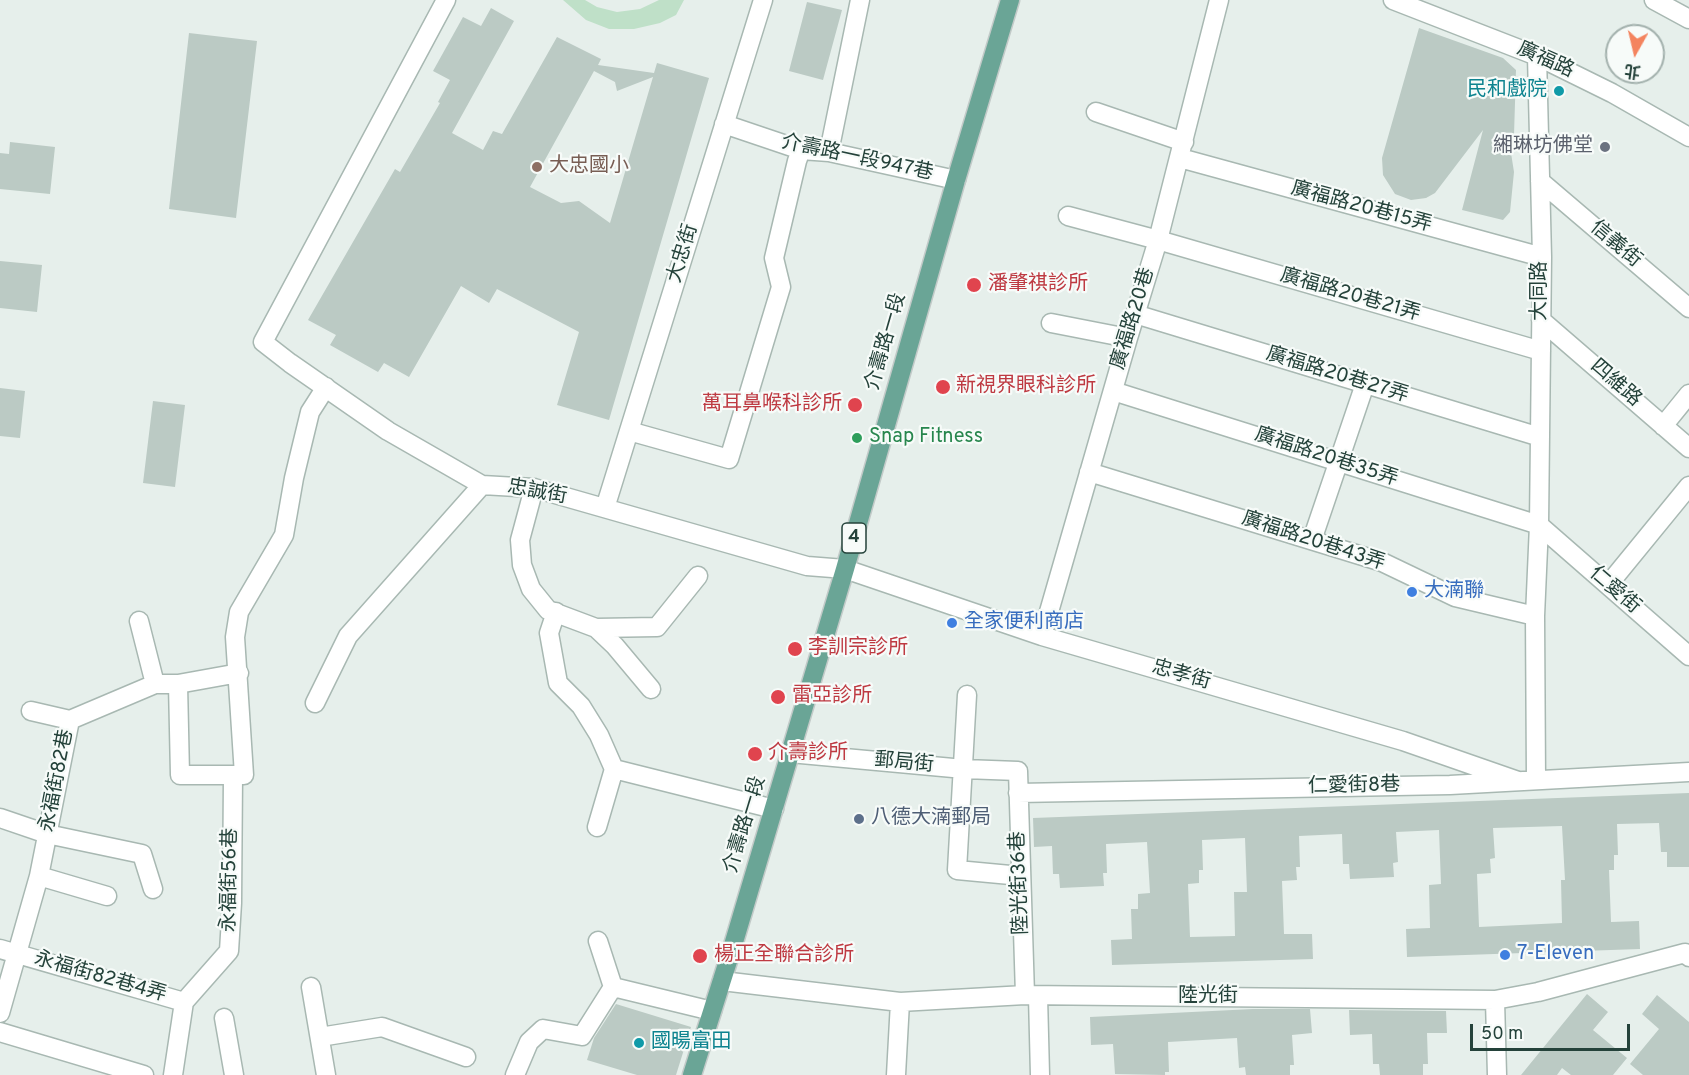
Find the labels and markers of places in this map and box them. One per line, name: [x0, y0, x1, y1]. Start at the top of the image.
place label: 民和戲院: [1467, 79, 1547, 103]
marker: 民和戲院: [1552, 84, 1566, 98]
place label: 緗琳坊佛堂: [1493, 135, 1593, 159]
marker: 緗琳坊佛堂: [1598, 140, 1612, 154]
place label: 大忠國小: [549, 155, 629, 179]
marker: 大忠國小: [530, 160, 544, 174]
place label: 潘肇祺診所: [988, 273, 1088, 297]
marker: 潘肇祺診所: [965, 276, 983, 294]
place label: 新視界眼科診所: [956, 375, 1096, 399]
marker: 新視界眼科診所: [934, 378, 952, 396]
place label: 萬耳鼻喉科診所: [702, 393, 842, 417]
marker: 萬耳鼻喉科診所: [846, 396, 864, 414]
place label: Snap Fitness: [869, 426, 983, 450]
marker: Snap Fitness: [850, 431, 864, 445]
place label: 大湳聯: [1424, 580, 1484, 604]
marker: 大湳聯: [1405, 585, 1419, 599]
place label: 全家便利商店: [964, 611, 1084, 635]
marker: 全家便利商店: [945, 616, 959, 630]
place label: 李訓宗診所: [808, 637, 908, 661]
marker: 李訓宗診所: [786, 640, 804, 658]
place label: 雷亞診所: [792, 685, 872, 709]
marker: 雷亞診所: [769, 688, 787, 706]
place label: 介壽診所: [768, 742, 848, 766]
marker: 介壽診所: [746, 745, 764, 763]
place label: 八德大湳郵局: [871, 807, 991, 831]
marker: 八德大湳郵局: [852, 812, 866, 826]
place label: 7-Eleven: [1517, 943, 1594, 967]
place label: 楊正全聯合診所: [714, 944, 854, 968]
marker: 楊正全聯合診所: [691, 947, 709, 965]
marker: 7-Eleven: [1498, 948, 1512, 962]
place label: 國暘富田: [651, 1031, 731, 1055]
marker: 國暘富田: [632, 1036, 646, 1050]

